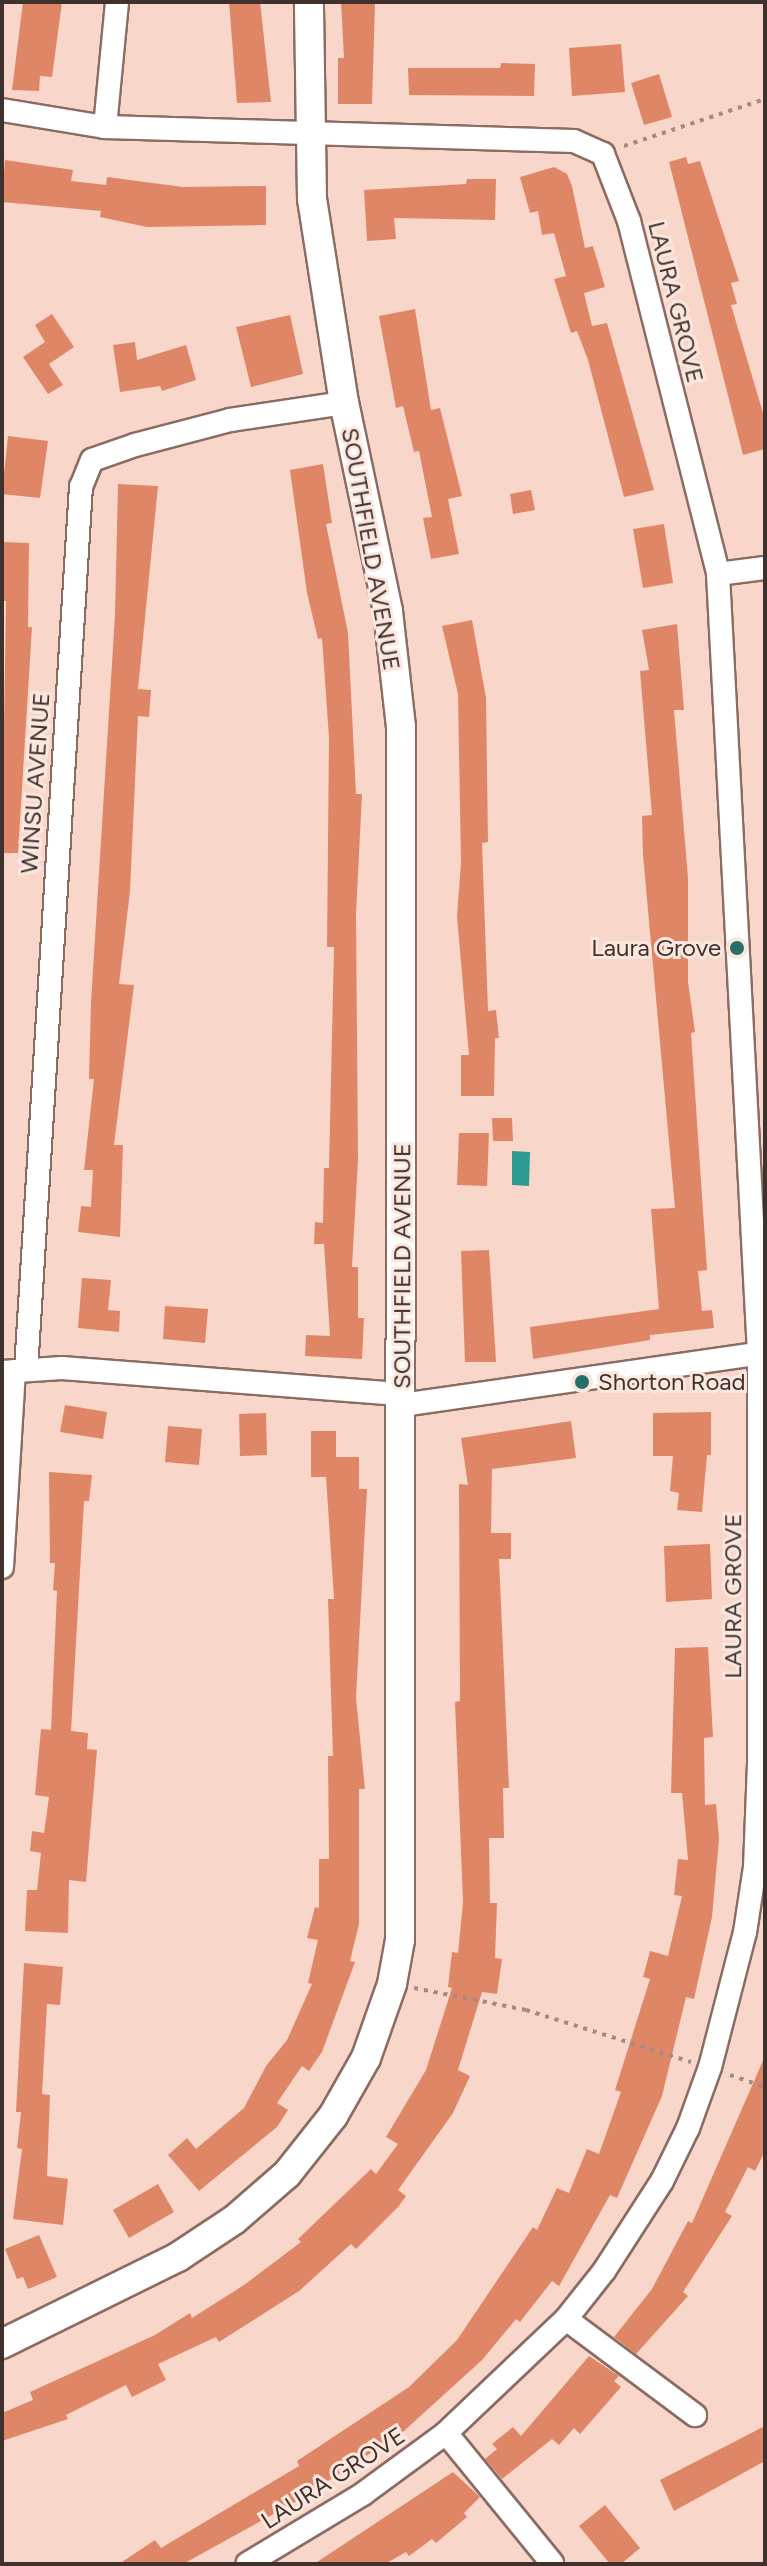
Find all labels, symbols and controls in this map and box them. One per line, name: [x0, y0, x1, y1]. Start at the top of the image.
street label: LAURA GROVE: [642, 218, 710, 386]
street label: SOUTHFIELD AVENUE: [335, 425, 407, 673]
street label: WINSU AVENUE: [14, 691, 56, 875]
place label: Laura Grove: [591, 934, 721, 962]
marker: Laura Grove: [728, 939, 746, 957]
street label: SOUTHFIELD AVENUE: [388, 1143, 416, 1389]
place label: Shorton Road: [598, 1368, 746, 1396]
marker: Shorton Road: [573, 1373, 591, 1391]
street label: LAURA GROVE: [719, 1513, 747, 1679]
street label: LAURA GROVE: [256, 2421, 410, 2535]

